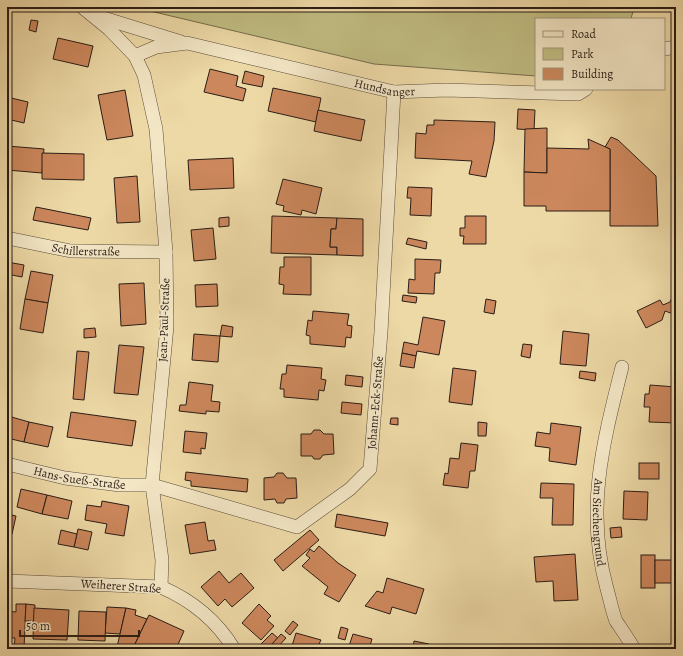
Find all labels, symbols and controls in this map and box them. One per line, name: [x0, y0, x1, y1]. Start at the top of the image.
legend: [535, 18, 665, 90]
text: Road: [571, 26, 597, 42]
text: Park: [571, 46, 594, 62]
text: Building: [571, 66, 613, 82]
street label: Hundsanger: [353, 75, 416, 100]
street label: Schillerstraße: [50, 239, 120, 260]
street label: Jean-Paul-Straße: [155, 278, 173, 362]
street label: Johann-Eck-Straße: [364, 355, 387, 450]
street label: Hans-Sueß-Straße: [32, 463, 125, 493]
street label: Am Siechengrund: [589, 477, 610, 568]
street label: Weiherer Straße: [79, 575, 162, 597]
scale bar: [20, 612, 139, 638]
text: 50 m: [26, 618, 50, 634]

